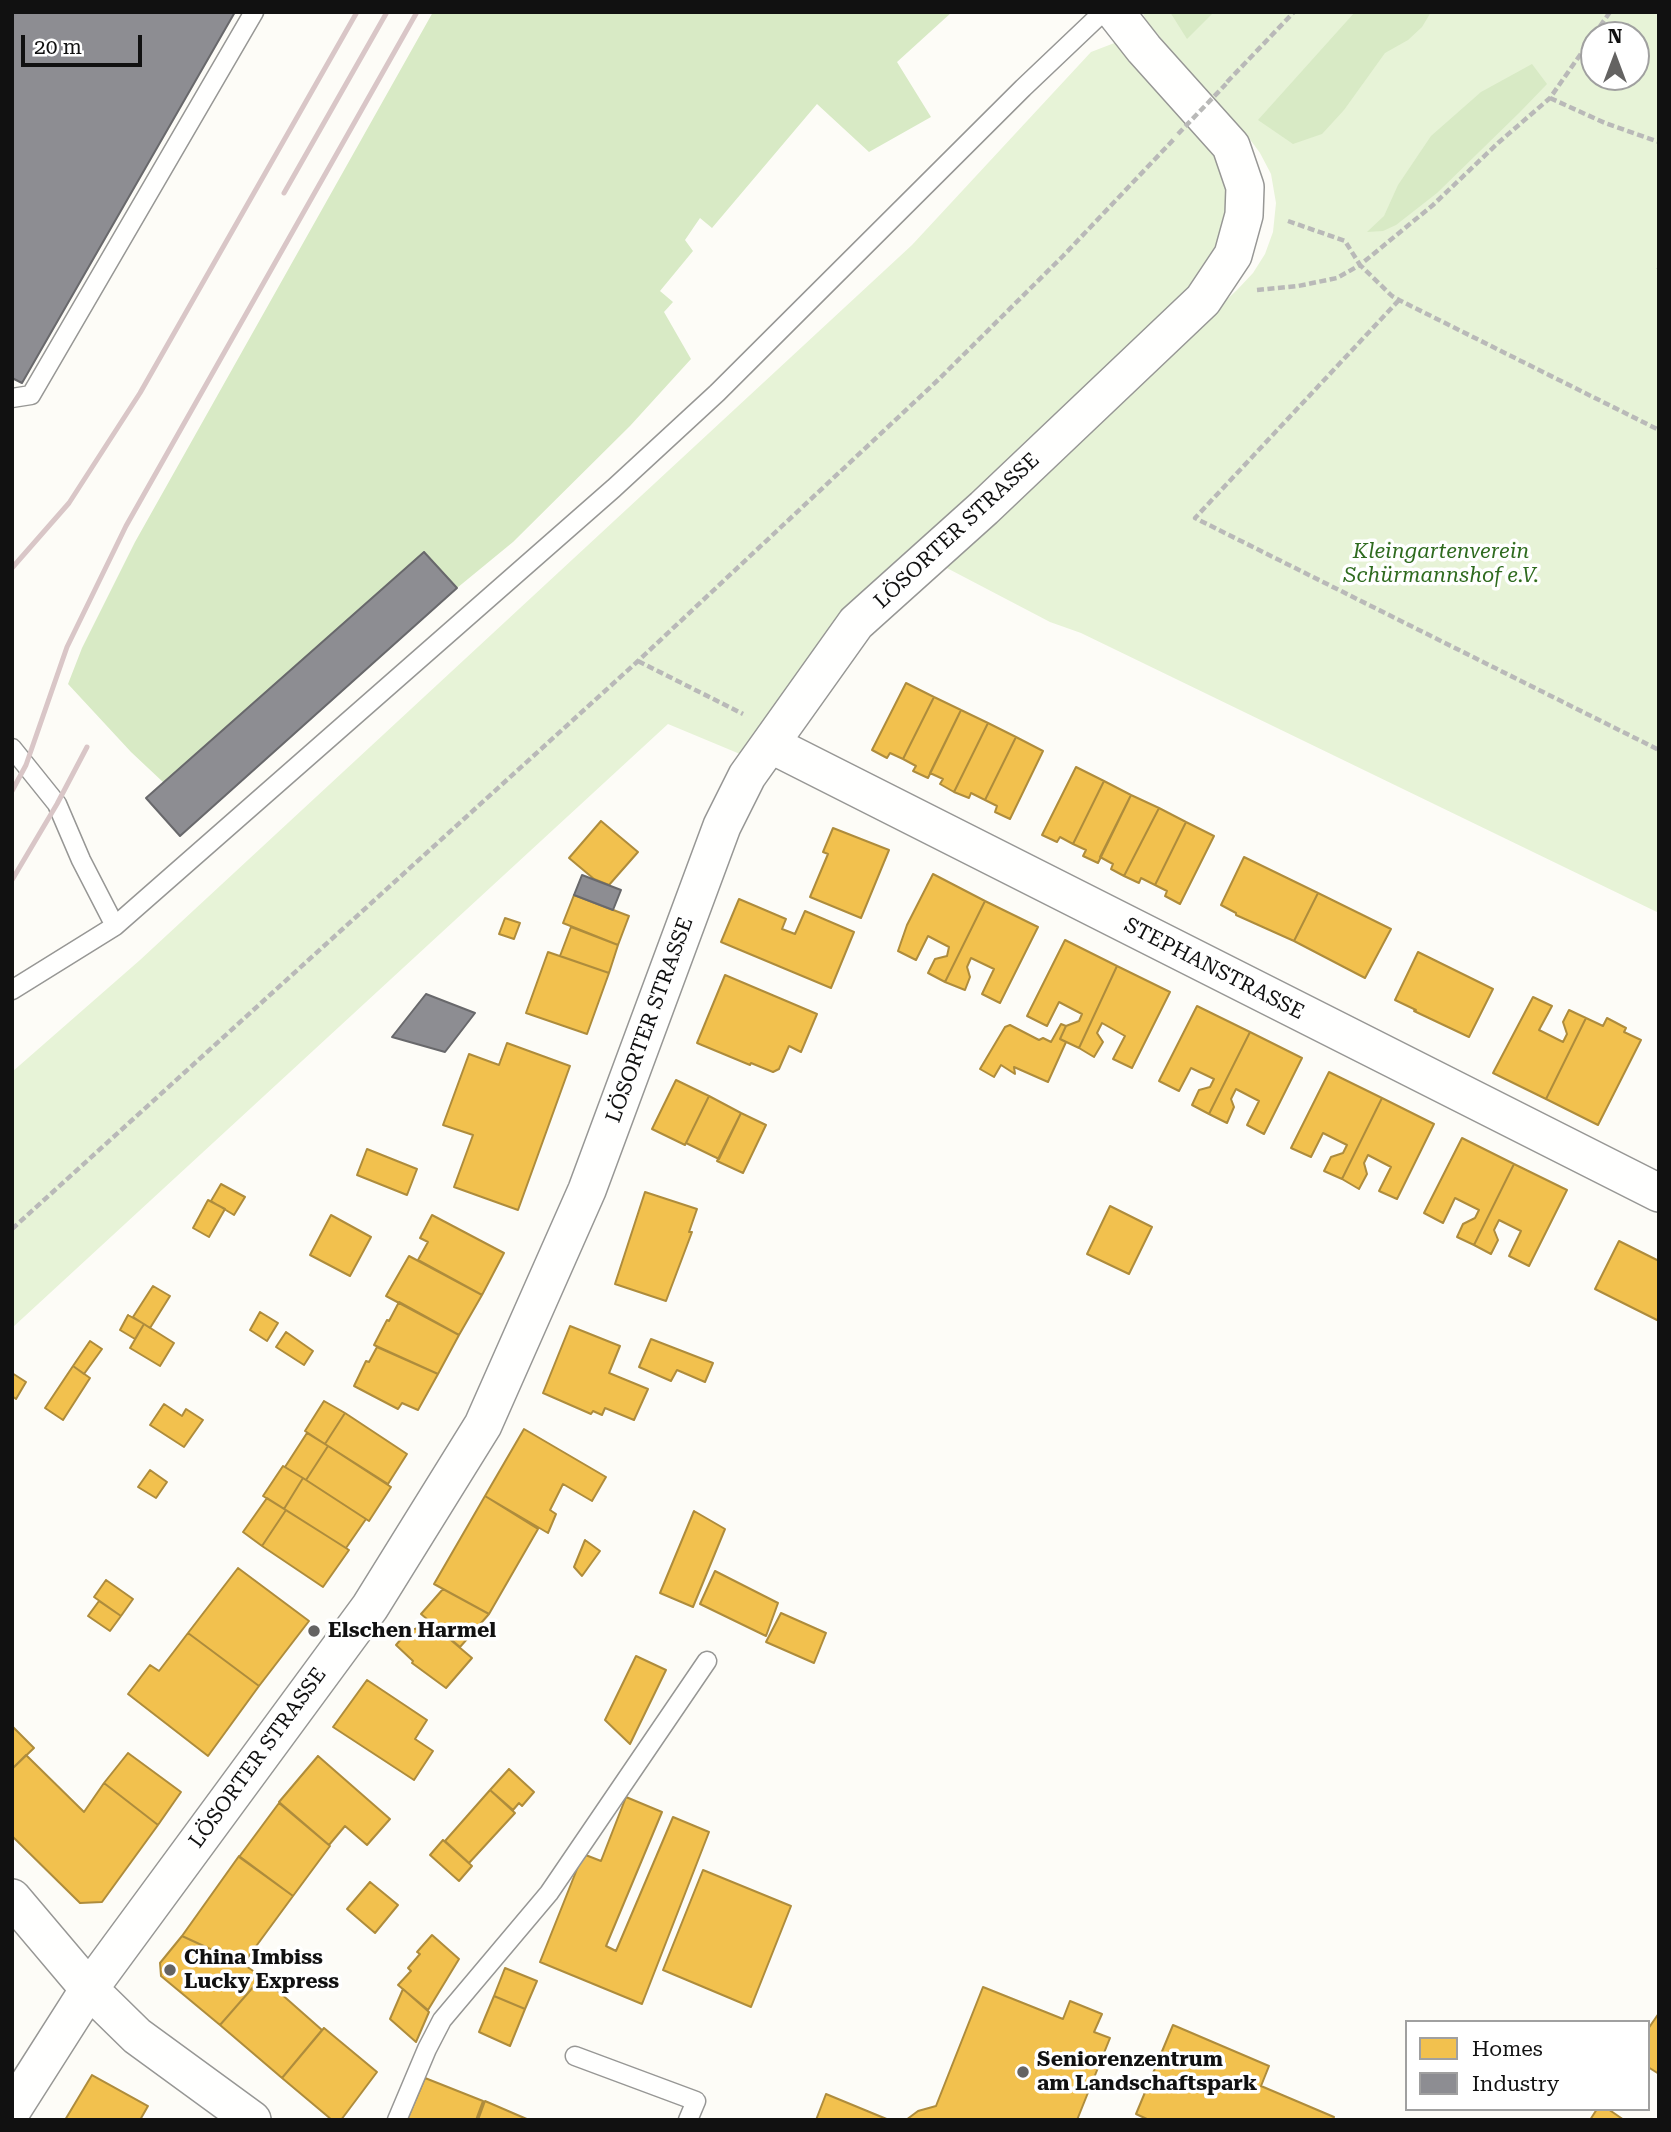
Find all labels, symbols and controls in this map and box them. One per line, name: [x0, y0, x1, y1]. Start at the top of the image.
scale bar: [24, 21, 145, 65]
north arrow: [1580, 21, 1650, 91]
text: N: [1608, 25, 1622, 48]
text: 20 m: [34, 35, 82, 59]
street label: LÖSORTER STRASSE: [869, 448, 1045, 614]
park label: Kleingartenverein Schürmannshof e.V.: [1344, 539, 1538, 589]
street label: STEPHANSTRASSE: [1120, 913, 1308, 1025]
street label: LÖSORTER STRASSE: [601, 914, 699, 1126]
place label: Elschen Harmel: [328, 1618, 496, 1644]
marker: Elschen Harmel: [306, 1623, 322, 1639]
street label: LÖSORTER STRASSE: [184, 1663, 332, 1853]
place label: China Imbiss Lucky Express: [184, 1945, 339, 1995]
marker: China Imbiss Lucky Express: [162, 1962, 178, 1978]
legend: [1405, 2020, 1650, 2111]
text: Homes: [1472, 2037, 1543, 2061]
place label: Seniorenzentrum am Landschaftspark: [1037, 2047, 1257, 2097]
marker: Seniorenzentrum am Landschaftspark: [1015, 2064, 1031, 2080]
text: Industry: [1472, 2072, 1559, 2096]

